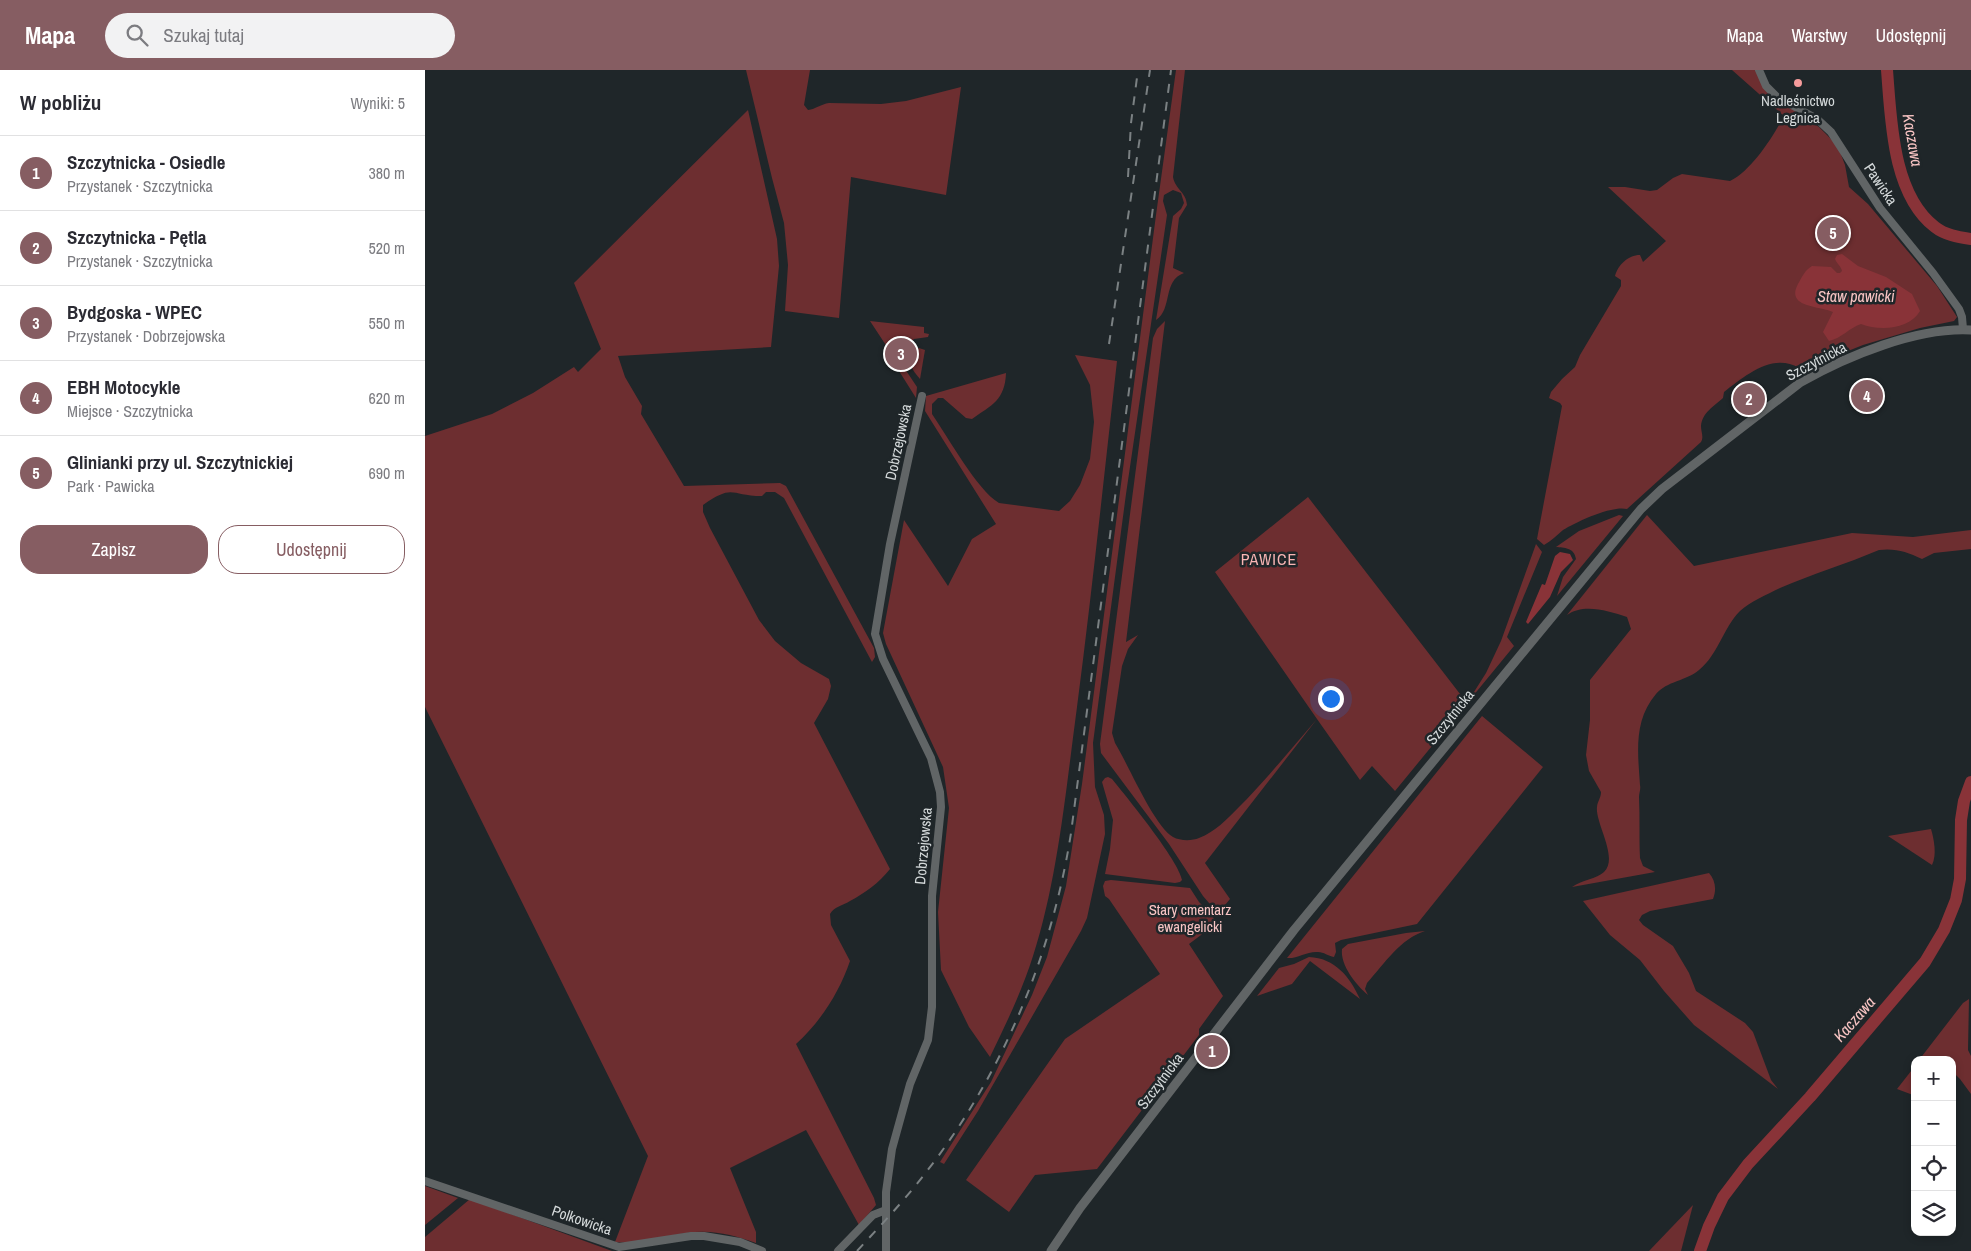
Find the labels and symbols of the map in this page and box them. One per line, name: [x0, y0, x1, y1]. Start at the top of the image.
marker: Nadleśnictwo Legnica: [1792, 77, 1804, 89]
place label: Nadleśnictwo Legnica: [1761, 90, 1835, 128]
water label: Kaczawa: [1898, 112, 1928, 168]
street label: Pawicka: [1859, 159, 1903, 209]
pin: 5: [1817, 214, 1849, 252]
water label: Staw pawicki: [1817, 285, 1895, 307]
pin: 3: [885, 335, 917, 373]
street label: Szczytnicka: [1782, 336, 1850, 386]
pin: 4: [1851, 377, 1883, 415]
pin: 2: [1733, 380, 1765, 418]
street label: Dobrzejowska: [880, 402, 916, 482]
district label: PAWICE: [1241, 548, 1297, 570]
street label: Szczytnicka: [1421, 685, 1479, 749]
your location: [1318, 686, 1344, 712]
street label: Dobrzejowska: [909, 806, 937, 885]
park label: Stary cmentarz ewangelicki: [1149, 899, 1231, 937]
water label: Kaczawa: [1828, 992, 1880, 1046]
pin: 1: [1196, 1032, 1228, 1070]
street label: Szczytnicka: [1132, 1048, 1188, 1114]
street label: Polkowicka: [549, 1200, 615, 1240]

